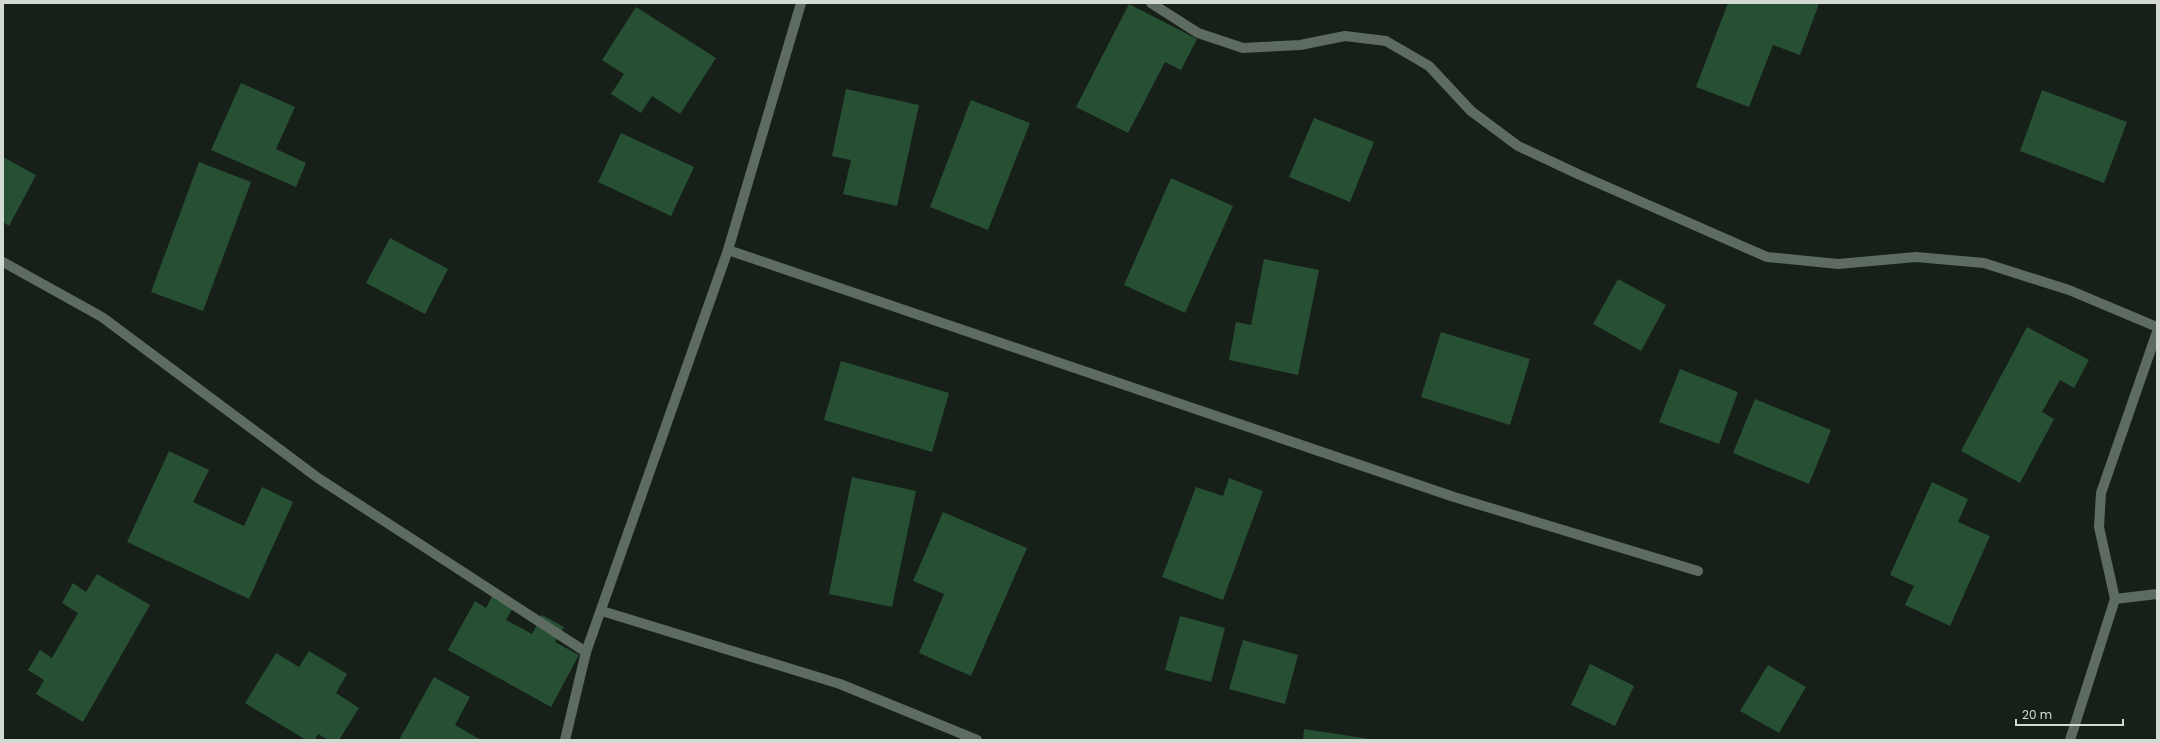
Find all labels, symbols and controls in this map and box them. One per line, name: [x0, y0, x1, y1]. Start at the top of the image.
scale bar: [2016, 701, 2123, 727]
text: 20 m: [2022, 706, 2052, 723]

